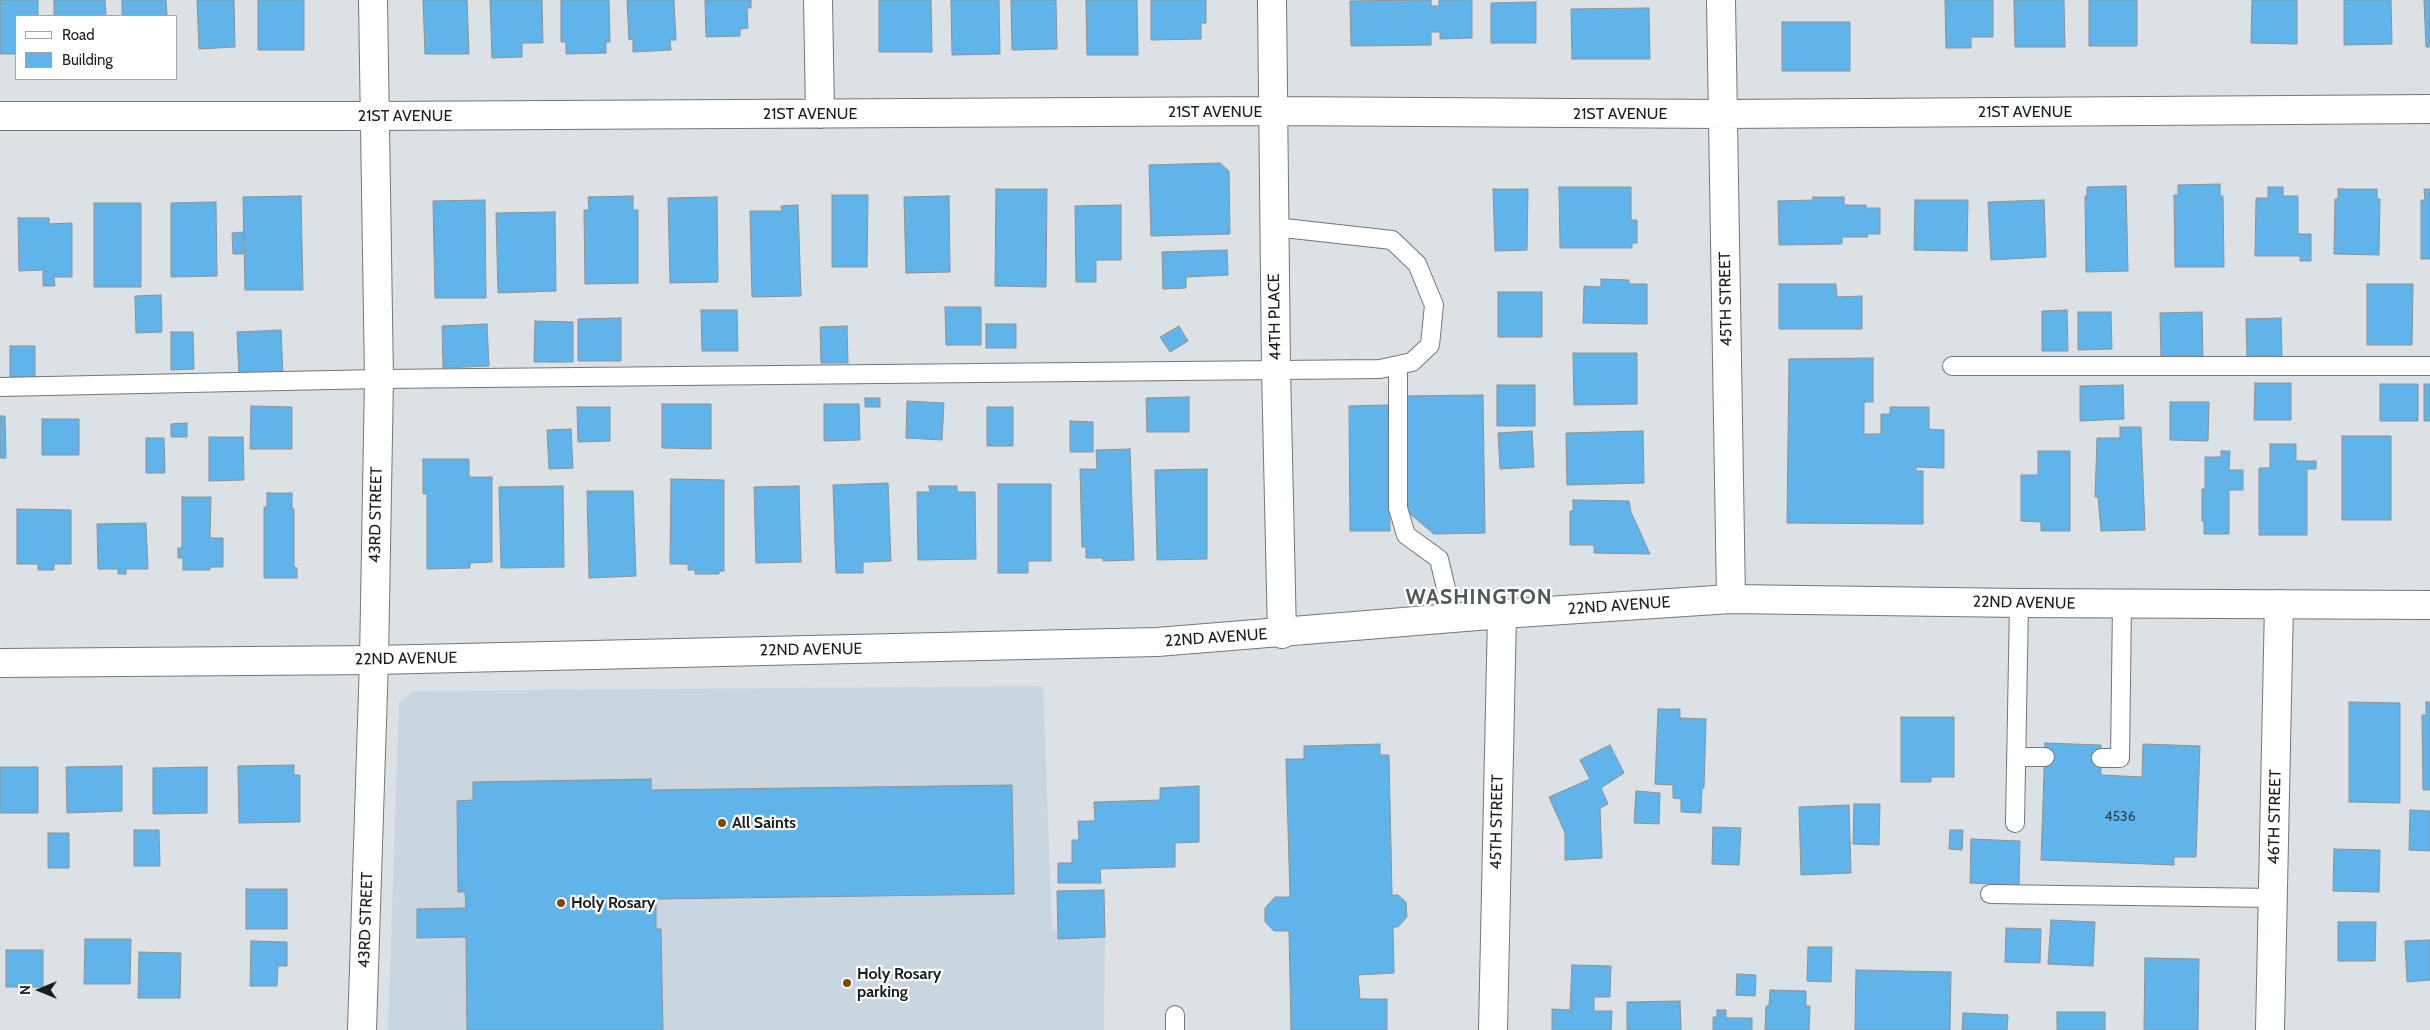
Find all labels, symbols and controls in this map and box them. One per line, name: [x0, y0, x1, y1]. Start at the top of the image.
legend: [15, 15, 178, 80]
text: Road: [62, 26, 95, 44]
text: Building: [62, 51, 113, 69]
street label: 21ST AVENUE: [1168, 102, 1262, 122]
street label: 21ST AVENUE: [1978, 102, 2072, 122]
street label: 21ST AVENUE: [763, 104, 857, 124]
street label: 21ST AVENUE: [1573, 104, 1667, 124]
street label: 21ST AVENUE: [358, 106, 452, 126]
street label: 45TH STREET: [1716, 251, 1736, 347]
street label: 44TH PLACE: [1265, 273, 1285, 361]
street label: 43RD STREET: [366, 467, 386, 563]
district label: WASHINGTON: [1404, 585, 1554, 611]
street label: 22ND AVENUE: [1567, 593, 1671, 619]
street label: 22ND AVENUE: [1973, 593, 2075, 613]
street label: 22ND AVENUE: [1164, 625, 1268, 651]
street label: 22ND AVENUE: [760, 640, 862, 660]
street label: 22ND AVENUE: [355, 649, 457, 669]
street label: 46TH STREET: [2265, 769, 2285, 865]
street label: 45TH STREET: [1487, 774, 1507, 870]
house number: 4536: [2104, 809, 2136, 825]
place label: All Saints: [732, 813, 796, 833]
marker: All Saints: [716, 817, 728, 829]
street label: 43RD STREET: [355, 871, 377, 969]
place label: Holy Rosary: [571, 893, 655, 913]
marker: Holy Rosary: [555, 897, 567, 909]
place label: Holy Rosary parking: [857, 964, 941, 1002]
north arrow: [15, 965, 65, 1015]
marker: Holy Rosary parking: [841, 977, 853, 989]
text: N: [16, 985, 34, 995]

